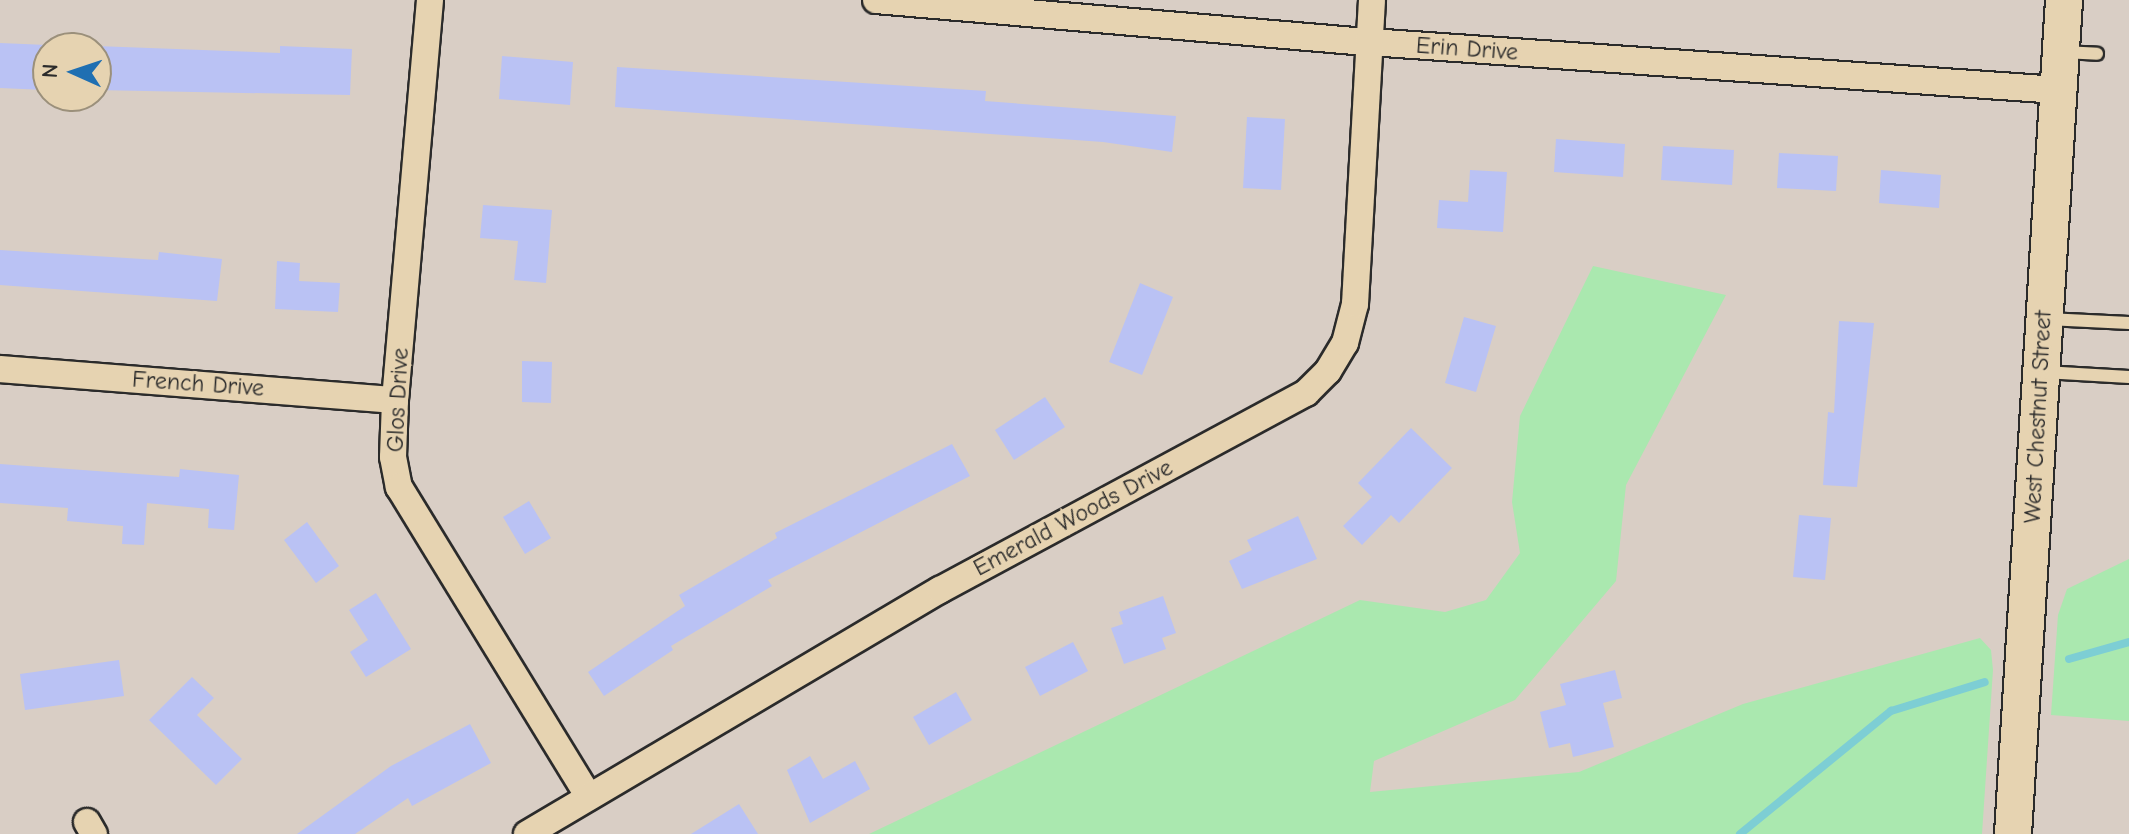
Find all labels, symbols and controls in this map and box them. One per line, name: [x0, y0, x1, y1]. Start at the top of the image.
street label: Erin Drive: [1415, 31, 1519, 67]
north arrow: [32, 32, 112, 112]
text: N: [37, 63, 63, 79]
street label: West Chestnut Street: [2018, 310, 2058, 524]
street label: Glos Drive: [381, 347, 415, 453]
street label: French Drive: [131, 365, 265, 403]
street label: Emerald Woods Drive: [968, 453, 1178, 583]

